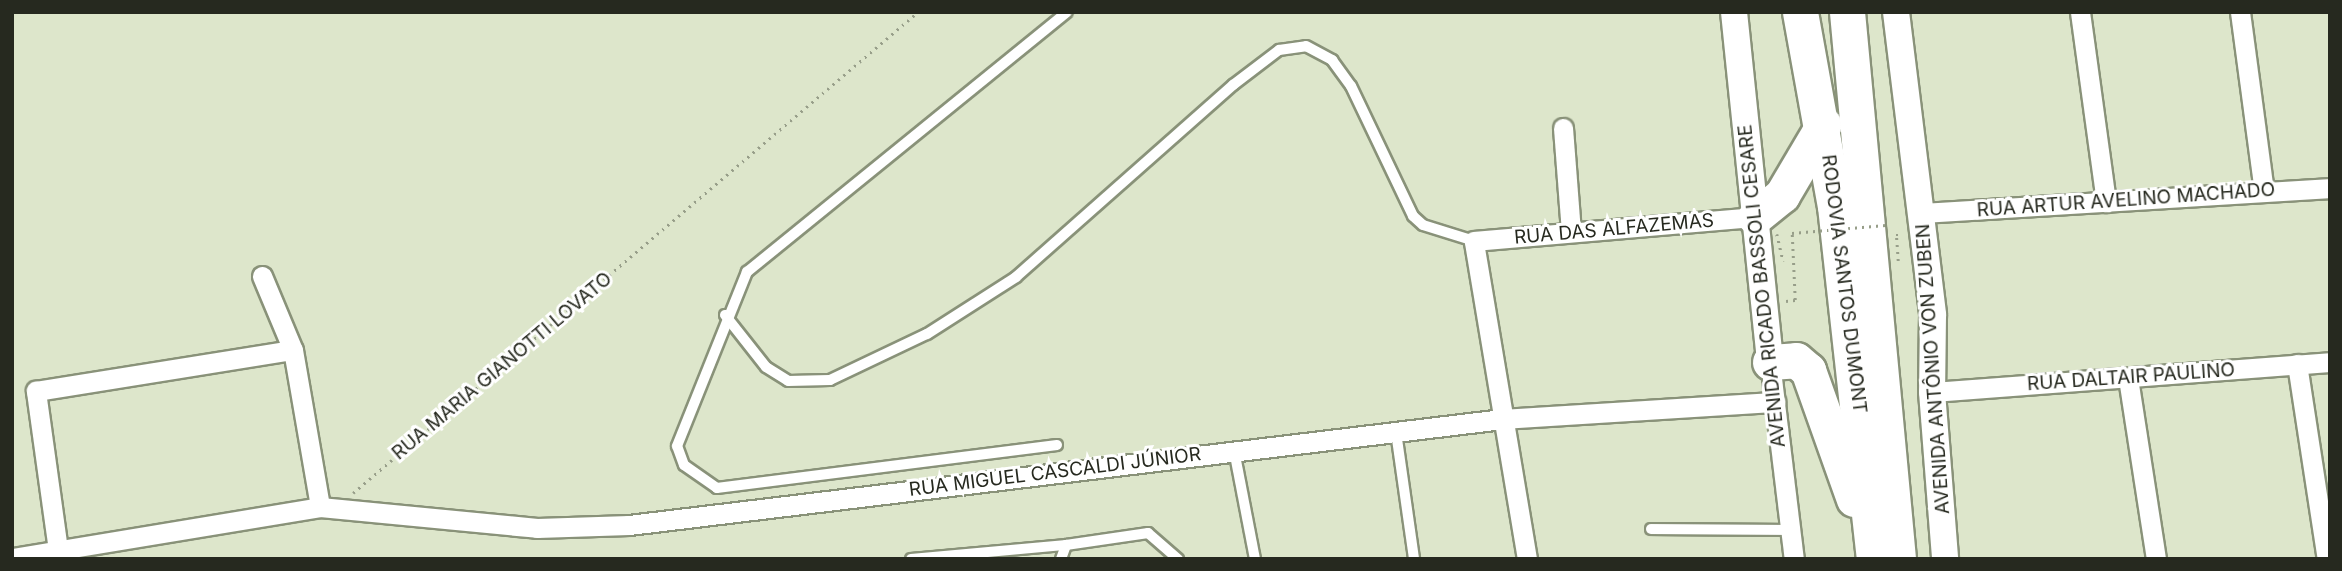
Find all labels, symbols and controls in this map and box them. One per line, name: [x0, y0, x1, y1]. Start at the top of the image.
street label: AVENIDA RICADO BASSOLI CESARE: [1734, 123, 1790, 449]
street label: RODOVIA SANTOS DUMONT: [1817, 153, 1871, 415]
street label: RUA ARTUR AVELINO MACHADO: [1976, 178, 2276, 222]
street label: RUA DAS ALFAZEMAS: [1513, 209, 1715, 249]
street label: AVENIDA ANTÔNIO VON ZUBEN: [1911, 223, 1955, 515]
street label: RUA MARIA GIANOTTI LOVATO: [388, 267, 616, 465]
street label: RUA DALTAIR PAULINO: [2026, 358, 2236, 396]
street label: RUA MIGUEL CASCALDI JÚNIOR: [908, 443, 1202, 501]

